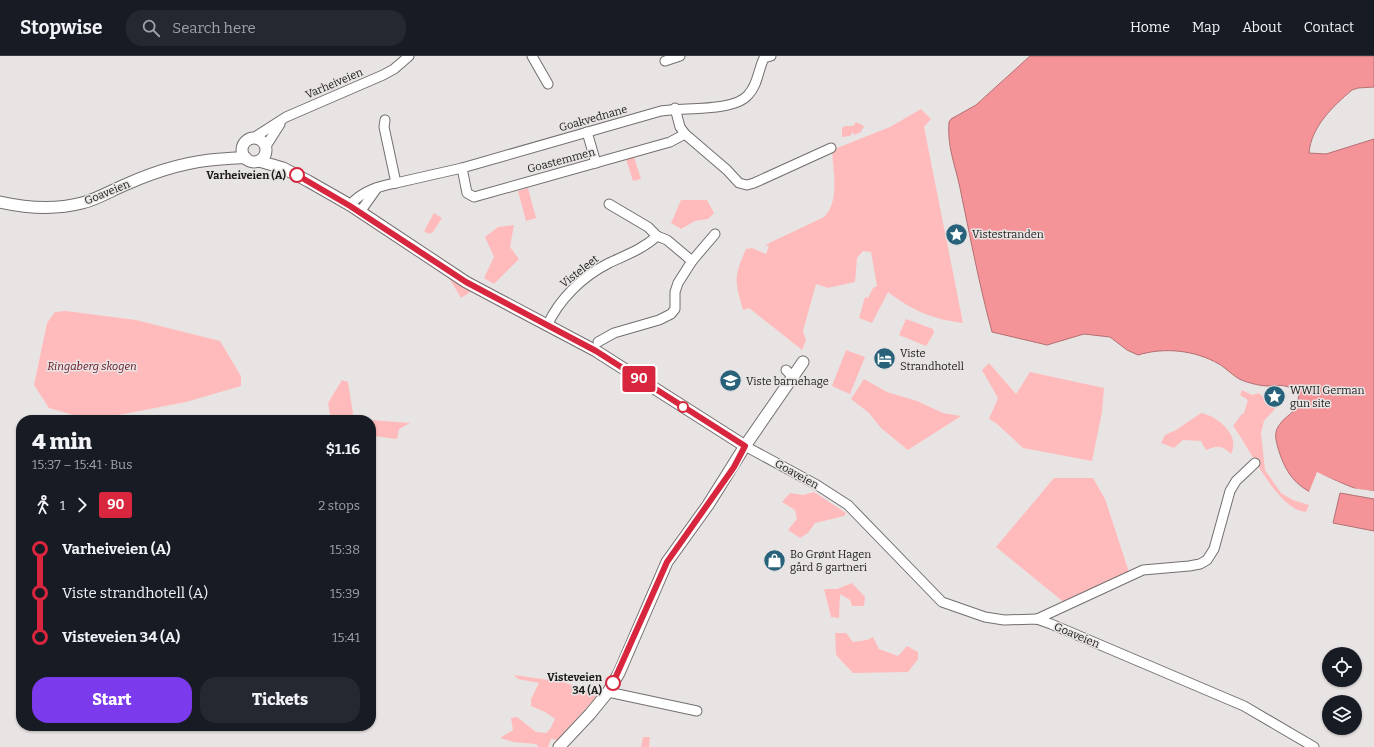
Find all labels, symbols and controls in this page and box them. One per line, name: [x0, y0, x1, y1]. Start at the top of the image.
search box: [126, 10, 406, 46]
text: Stopwise: [20, 16, 102, 39]
icon: search: [140, 17, 162, 39]
text: Search here: [172, 19, 256, 37]
text: Home: [1130, 19, 1170, 36]
text: Map: [1192, 19, 1220, 36]
text: About: [1242, 19, 1282, 36]
text: Contact: [1304, 19, 1354, 36]
street label: Varheiveien: [304, 66, 365, 101]
street label: Goakvednane: [557, 103, 629, 134]
street label: Goastemmen: [526, 145, 596, 176]
marker: Varheiveien (A): [289, 167, 305, 183]
place label: Varheiveien (A): [206, 169, 287, 182]
street label: Goaveien: [82, 177, 132, 207]
place icon: Vistestranden: [944, 221, 970, 247]
place label: Vistestranden: [972, 228, 1044, 241]
street label: Visteleet: [558, 253, 601, 290]
hotel icon: Viste Strandhotell: [871, 346, 897, 372]
place label: Viste Strandhotell: [900, 347, 964, 373]
park label: Ringaberg skogen: [47, 360, 137, 373]
line badge: 90: [621, 366, 657, 392]
school or university icon: Viste barnehage: [717, 368, 743, 394]
text: 90: [630, 370, 648, 387]
place label: Viste barnehage: [746, 375, 829, 388]
place icon: WWII German gun site: [1262, 383, 1288, 409]
place label: WWII German gun site: [1290, 384, 1365, 410]
unlabelled marker: [677, 401, 689, 413]
text: 4 min: [32, 428, 92, 455]
text: $1.16: [326, 440, 360, 458]
text: 15:37 – 15:41 · Bus: [32, 457, 132, 472]
street label: Goaveien: [773, 457, 821, 492]
icon: walk: [32, 494, 54, 516]
icon: forward: [71, 494, 93, 516]
text: 90: [107, 496, 124, 513]
text: 1: [60, 498, 65, 513]
text: 2 stops: [318, 498, 360, 513]
text: Varheiveien (A): [62, 540, 171, 558]
text: 15:38: [330, 542, 360, 557]
shop icon: Bo Grønt Hagen gård & gartneri: [762, 547, 788, 573]
place label: Bo Grønt Hagen gård & gartneri: [790, 548, 871, 574]
text: Viste strandhotell (A): [62, 584, 208, 602]
text: 15:39: [330, 586, 360, 601]
street label: Goaveien: [1052, 620, 1101, 651]
text: Visteveien 34 (A): [62, 628, 180, 646]
text: 15:41: [332, 630, 360, 645]
map controls: [1322, 647, 1362, 735]
button: locate: [1322, 647, 1362, 687]
place label: Visteveien 34 (A): [547, 671, 603, 697]
marker: Visteveien 34 (A): [605, 675, 621, 691]
button: Start: [32, 677, 192, 723]
button: Tickets: [200, 677, 360, 723]
button: layers: [1322, 695, 1362, 735]

